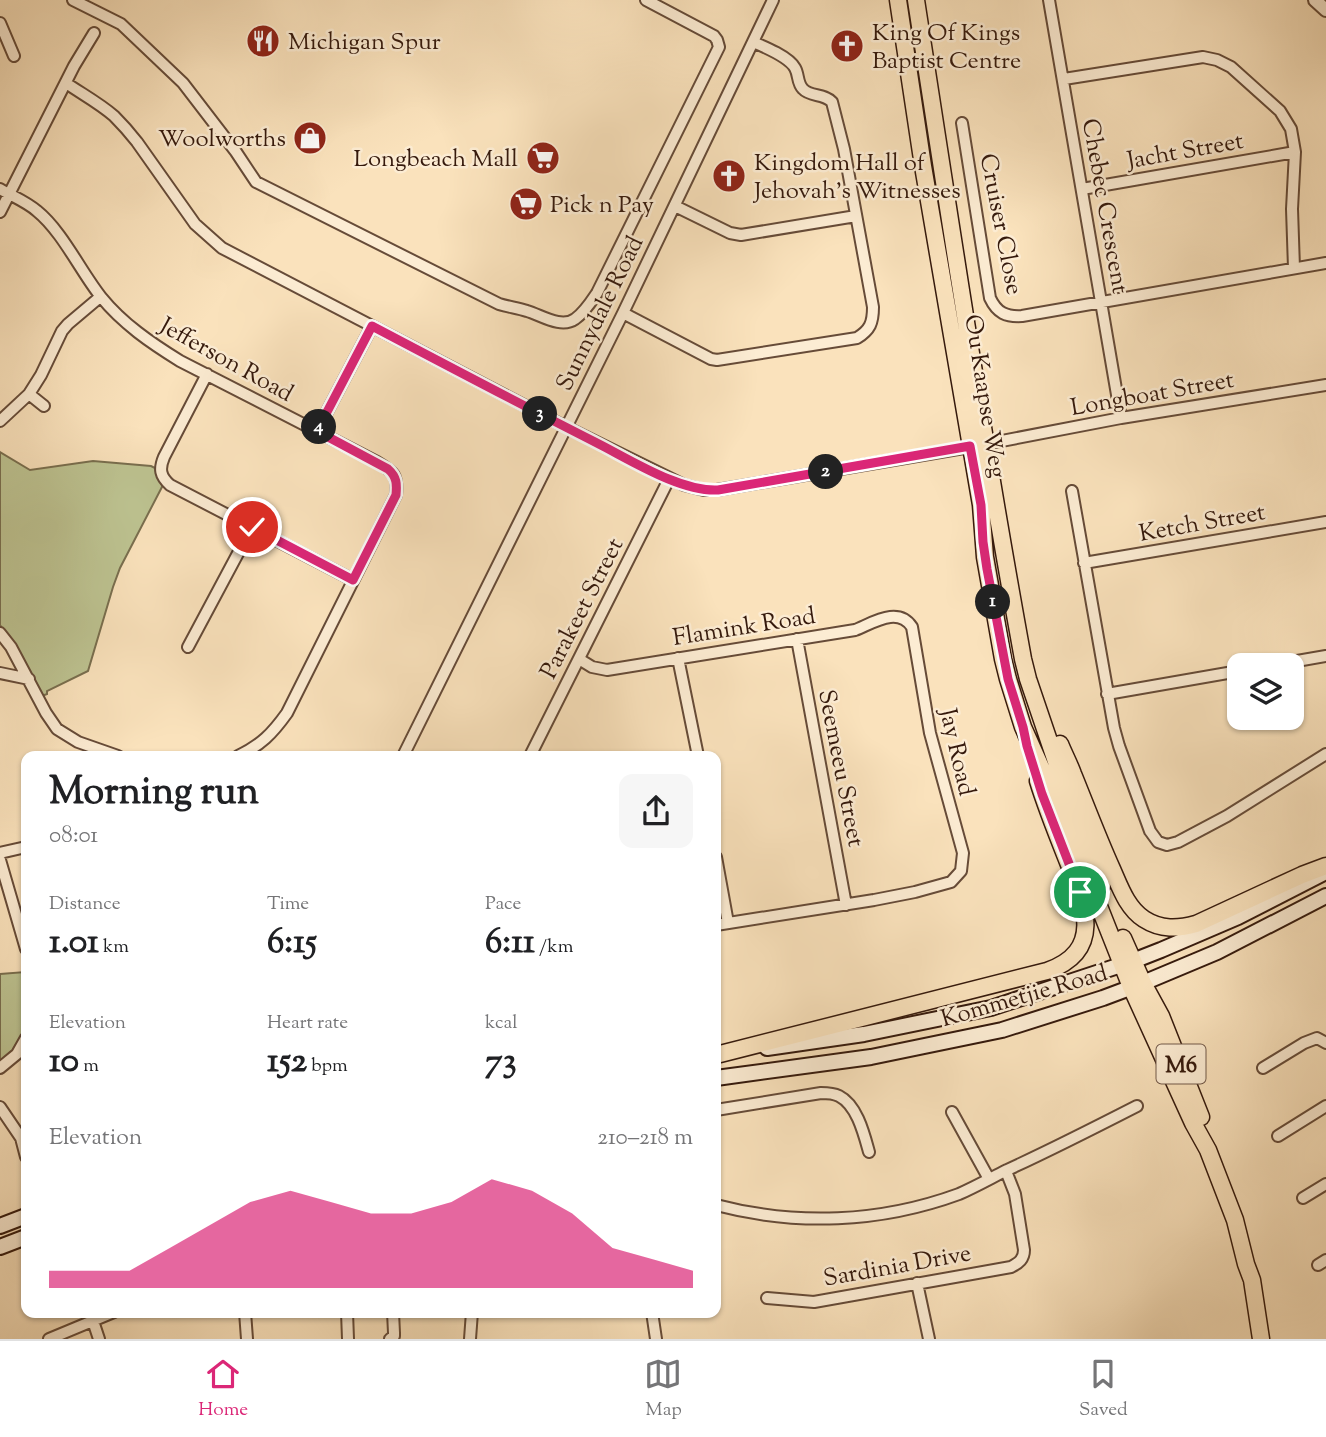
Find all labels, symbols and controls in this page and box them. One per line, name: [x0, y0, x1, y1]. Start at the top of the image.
place label: King Of Kings Baptist Centre: [872, 17, 1021, 79]
restaurant icon: Michigan Spur: [244, 22, 282, 60]
place label: Michigan Spur: [288, 26, 441, 60]
church icon: King Of Kings Baptist Centre: [828, 27, 866, 65]
street label: Chebec Crescent: [1072, 116, 1136, 297]
shop icon: Woolworths: [291, 119, 329, 157]
place label: Woolworths: [158, 123, 286, 157]
street label: Jacht Street: [1123, 125, 1246, 179]
supermarket icon: Longbeach Mall: [524, 139, 562, 177]
place label: Longbeach Mall: [354, 143, 518, 177]
place label: Kingdom Hall of Jehovah's Witnesses: [752, 147, 961, 209]
street label: Cruiser Close: [970, 151, 1030, 298]
church icon: Kingdom Hall of Jehovah's Witnesses: [710, 157, 748, 195]
supermarket icon: Pick n Pay: [507, 185, 545, 223]
place label: Pick n Pay: [550, 189, 654, 223]
street label: Sunnydale Road: [549, 230, 653, 397]
street label: Jefferson Road: [151, 309, 299, 412]
street label: Ou Kaapse Weg: [954, 312, 1014, 481]
street label: Longboat Street: [1068, 364, 1237, 426]
pin: 3: [522, 396, 558, 432]
text: 3: [536, 400, 543, 427]
pin: 4: [302, 410, 336, 444]
text: 4: [314, 413, 323, 440]
pin: 2: [808, 454, 844, 490]
text: 2: [821, 458, 830, 485]
street label: Ketch Street: [1137, 496, 1268, 552]
pin: [222, 497, 282, 557]
icon: check: [233, 508, 271, 546]
street label: Parakeet Street: [533, 533, 633, 685]
pin: 1: [976, 584, 1010, 620]
text: 1: [989, 588, 996, 615]
street label: Flamink Road: [671, 600, 819, 656]
map controls: [1227, 653, 1304, 730]
button: layers: [1227, 653, 1304, 730]
street label: Seemeeu Street: [808, 687, 872, 850]
street label: Jay Road: [929, 703, 983, 800]
text: Morning run: [49, 767, 259, 821]
button: share: [619, 774, 693, 848]
text: 08:01: [49, 820, 98, 853]
pin: [1050, 862, 1110, 922]
icon: arrive: [1061, 873, 1099, 911]
text: Distance: [49, 891, 121, 918]
text: Time: [267, 891, 309, 918]
text: Pace: [485, 891, 521, 918]
text: 1.01: [49, 918, 99, 969]
text: 6:15: [267, 918, 317, 969]
text: 6:11: [485, 918, 535, 969]
text: km: [99, 934, 129, 961]
text: /km: [535, 934, 573, 961]
street label: Kommetjie Road: [937, 957, 1112, 1037]
text: Elevation: [49, 1010, 126, 1037]
text: Heart rate: [267, 1010, 348, 1037]
text: kcal: [485, 1010, 518, 1037]
text: 10: [49, 1037, 79, 1088]
text: 152: [267, 1037, 307, 1088]
text: 73: [485, 1037, 517, 1088]
road number: M6: [1156, 1044, 1206, 1084]
text: m: [79, 1053, 99, 1080]
text: bpm: [307, 1053, 348, 1080]
text: Elevation: [49, 1122, 142, 1155]
text: 210–218 m: [597, 1122, 693, 1155]
street label: Sardinia Drive: [821, 1237, 974, 1297]
tab: Home: [198, 1355, 248, 1424]
tab: Map: [644, 1355, 682, 1424]
tab: Saved: [1079, 1355, 1128, 1424]

